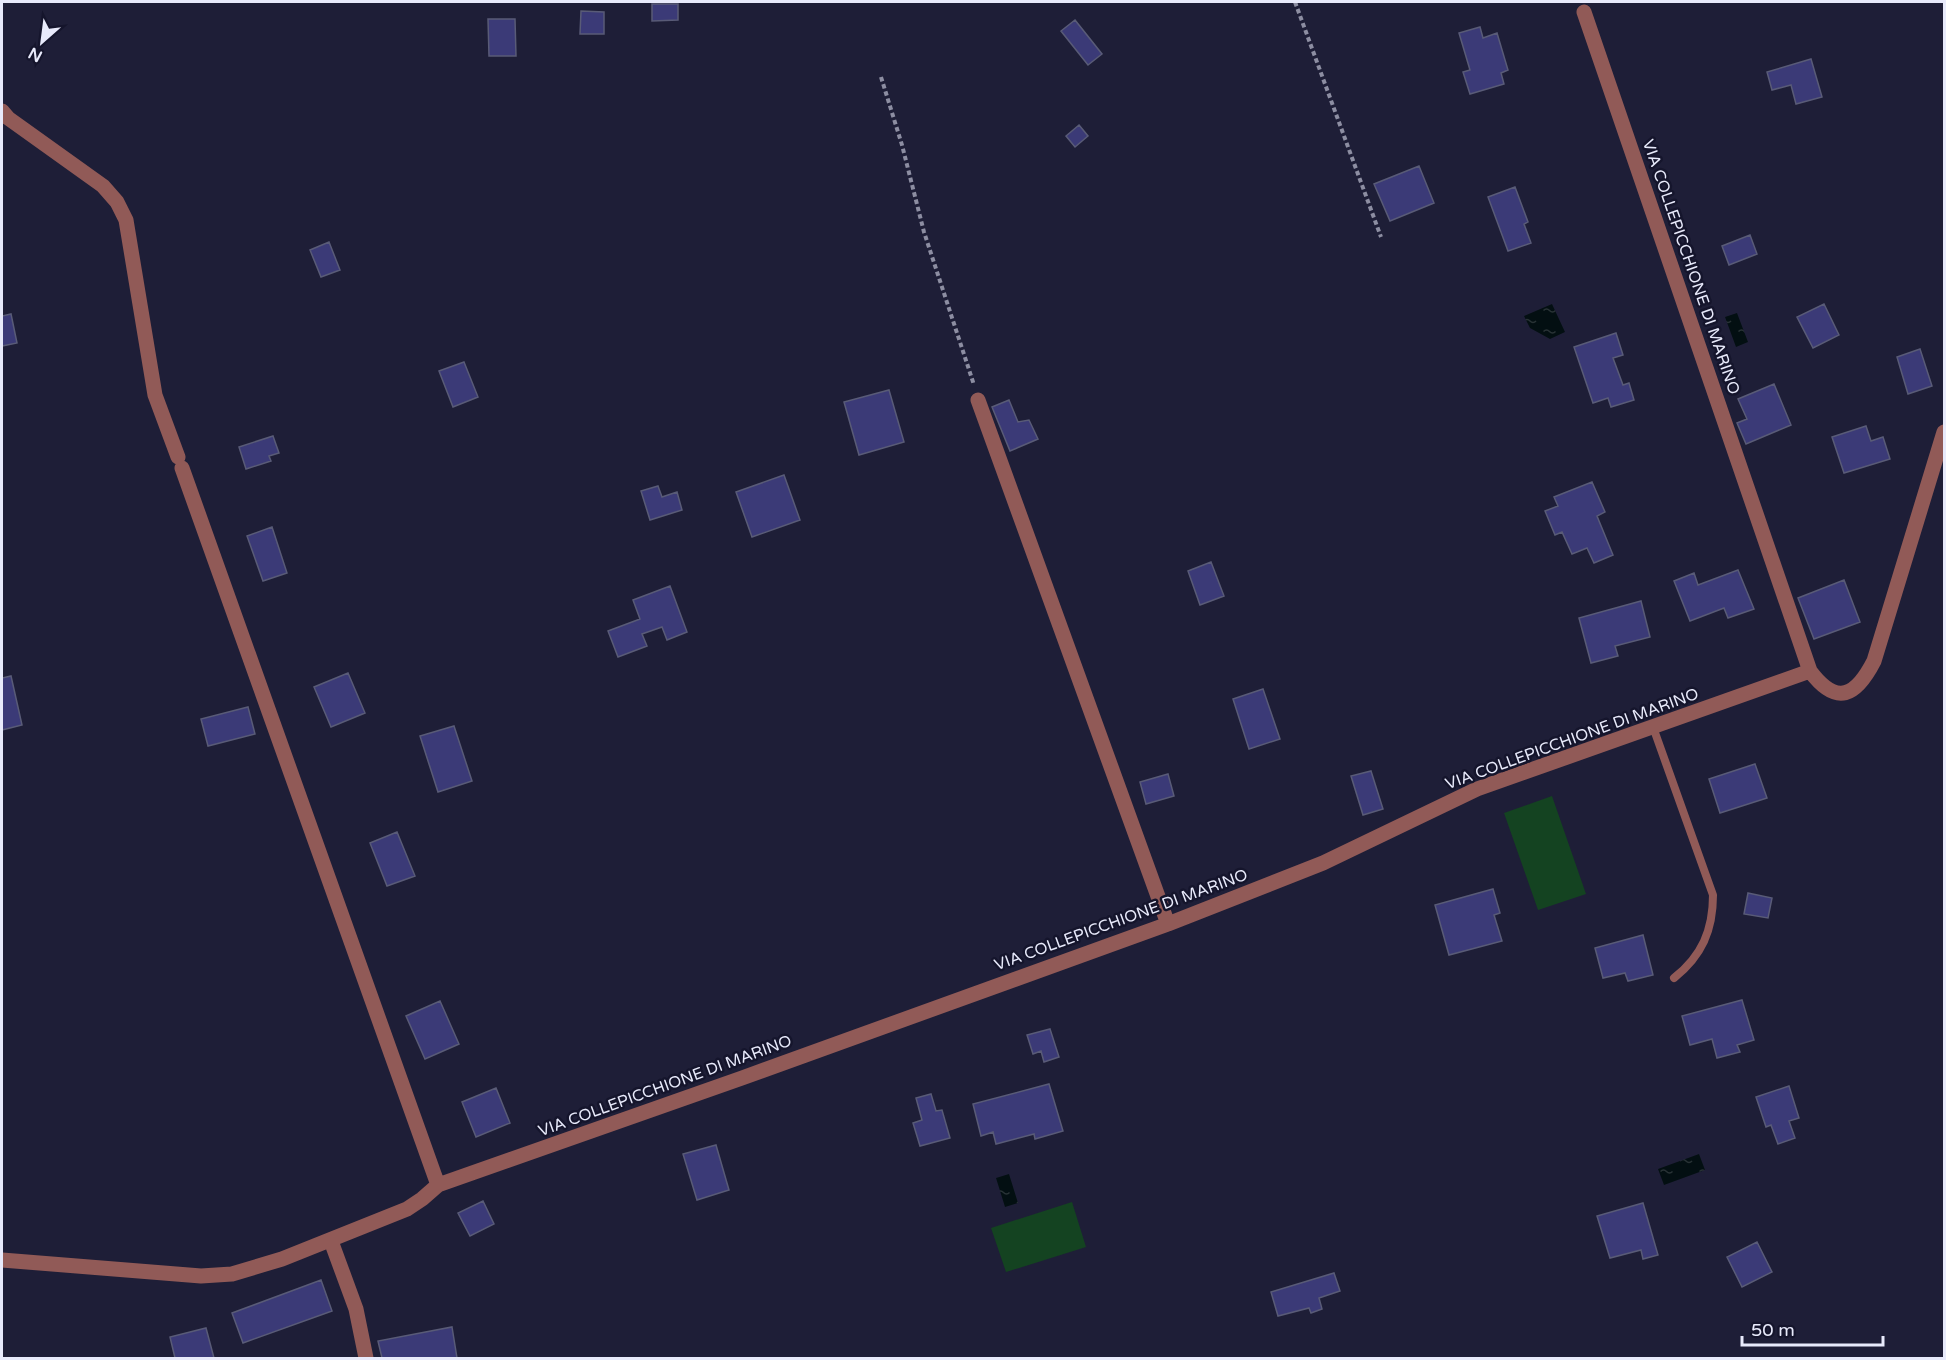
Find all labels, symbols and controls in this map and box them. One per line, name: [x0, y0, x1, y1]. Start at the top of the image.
north arrow: [12, 12, 72, 72]
text: N: [25, 43, 46, 66]
street label: VIA COLLEPICCHIONE DI MARINO: [1638, 137, 1744, 397]
street label: VIA COLLEPICCHIONE DI MARINO: [1443, 684, 1701, 794]
street label: VIA COLLEPICCHIONE DI MARINO: [992, 865, 1250, 975]
street label: VIA COLLEPICCHIONE DI MARINO: [536, 1031, 794, 1141]
scale bar: [1742, 1309, 1883, 1347]
text: 50 m: [1751, 1319, 1795, 1341]

